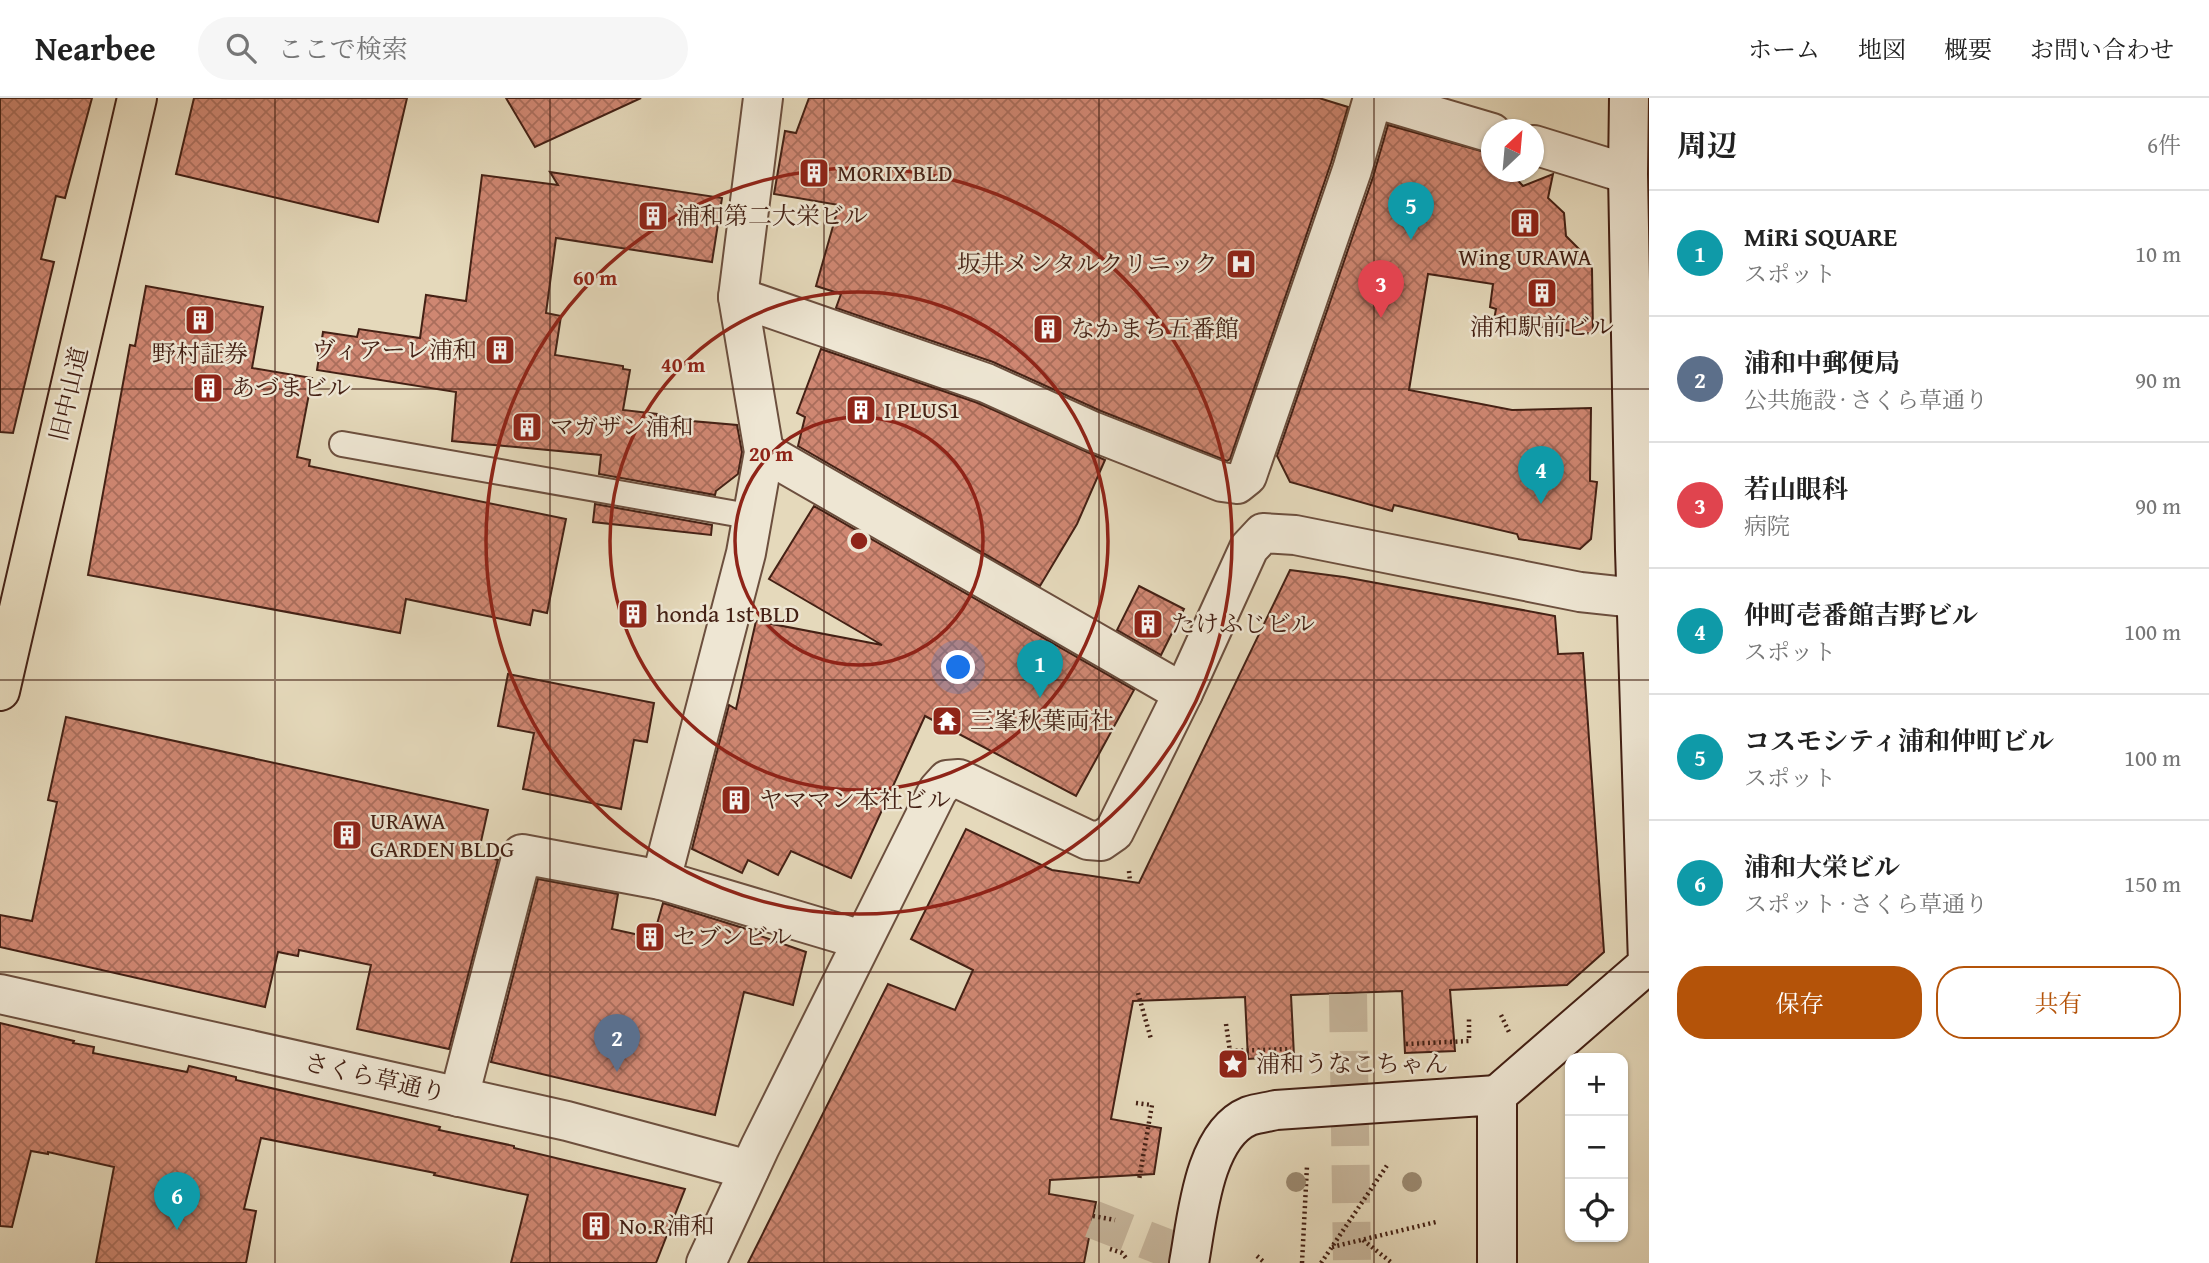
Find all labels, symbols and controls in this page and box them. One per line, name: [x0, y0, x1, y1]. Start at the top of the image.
search box: [198, 17, 688, 80]
text: Nearbee: [35, 24, 156, 72]
icon: search: [222, 29, 260, 67]
text: ここで検索: [278, 29, 408, 68]
text: ホーム: [1748, 32, 1820, 67]
text: 地図: [1858, 32, 1906, 67]
text: 概要: [1944, 32, 1992, 67]
text: お問い合わせ: [2030, 32, 2174, 67]
north arrow: [1481, 119, 1544, 182]
text: 周辺: [1677, 123, 1737, 167]
text: 6件: [2147, 128, 2181, 161]
place label: MORIX BLD: [837, 155, 953, 190]
building icon: MORIX BLD: [797, 156, 831, 190]
pin: 5: [1388, 182, 1434, 240]
place label: 浦和第二大栄ビル: [676, 198, 868, 233]
building icon: 浦和第二大栄ビル: [636, 199, 670, 233]
building icon: Wing URAWA: [1508, 206, 1542, 240]
text: MiRi SQUARE: [1744, 217, 1897, 256]
text: 1: [1694, 237, 1706, 270]
text: 10 m: [2135, 237, 2181, 270]
place label: Wing URAWA: [1458, 239, 1592, 274]
place label: 坂井メンタルクリニック: [957, 246, 1218, 281]
hospital icon: 坂井メンタルクリニック: [1224, 247, 1258, 281]
text: スポット: [1744, 257, 1836, 290]
pin: 3: [1358, 260, 1404, 318]
text: 60 m: [573, 262, 617, 293]
building icon: 浦和駅前ビル: [1525, 276, 1559, 310]
building icon: 野村証券: [183, 303, 217, 337]
place label: 浦和駅前ビル: [1470, 309, 1614, 344]
place label: なかまち五番館: [1071, 311, 1239, 346]
building icon: なかまち五番館: [1031, 312, 1065, 346]
place label: ヴィアーレ浦和: [312, 332, 477, 367]
building icon: ヴィアーレ浦和: [483, 333, 517, 367]
place label: 野村証券: [152, 336, 248, 371]
street label: 旧中山道: [41, 343, 96, 445]
text: 浦和中郵便局: [1744, 343, 1900, 382]
text: 40 m: [661, 349, 705, 380]
text: 2: [1694, 363, 1706, 396]
text: 90 m: [2135, 363, 2181, 396]
place label: あづまビル: [231, 370, 351, 405]
building icon: あづまビル: [191, 371, 225, 405]
text: 公共施設 · さくら草通り: [1744, 383, 1988, 416]
place label: I PLUS1: [884, 392, 960, 427]
building icon: I PLUS1: [844, 393, 878, 427]
place label: マガザン浦和: [550, 409, 694, 444]
building icon: マガザン浦和: [510, 410, 544, 444]
text: 20 m: [749, 438, 793, 469]
pin: 4: [1518, 446, 1564, 504]
text: 若山眼科: [1744, 469, 1848, 508]
text: 3: [1694, 489, 1706, 522]
text: 90 m: [2135, 489, 2181, 522]
text: 病院: [1744, 509, 1790, 542]
centre of rings: [847, 529, 871, 553]
text: 仲町壱番館吉野ビル: [1744, 595, 1978, 634]
place label: honda 1st BLD: [656, 596, 799, 631]
building icon: honda 1st BLD: [616, 597, 650, 631]
place label: たけふじビル: [1171, 606, 1315, 641]
building icon: たけふじビル: [1131, 607, 1165, 641]
text: 4: [1694, 615, 1706, 648]
text: 100 m: [2124, 615, 2181, 648]
text: スポット: [1744, 635, 1836, 668]
pin: 1: [1017, 640, 1063, 698]
your location: [941, 650, 975, 684]
place label: 三峯秋葉両社: [970, 703, 1114, 738]
temple icon: 三峯秋葉両社: [930, 704, 964, 738]
text: コスモシティ浦和仲町ビル: [1744, 721, 2054, 760]
text: 5: [1694, 741, 1706, 774]
text: 100 m: [2124, 741, 2181, 774]
text: スポット: [1744, 761, 1836, 794]
place label: ヤママン本社ビル: [759, 782, 951, 817]
building icon: ヤママン本社ビル: [719, 783, 753, 817]
place label: URAWA GARDEN BLDG: [370, 803, 514, 866]
building icon: URAWA GARDEN BLDG: [330, 818, 364, 852]
text: 浦和大栄ビル: [1744, 847, 1900, 886]
text: 6: [1694, 867, 1706, 900]
text: 150 m: [2124, 867, 2181, 900]
text: スポット · さくら草通り: [1744, 887, 1988, 920]
place label: セブンビル: [673, 919, 792, 954]
building icon: セブンビル: [633, 920, 667, 954]
button: 保存: [1677, 966, 1922, 1039]
button: 共有: [1936, 966, 2181, 1039]
pin: 2: [594, 1014, 640, 1072]
street label: さくら草通り: [301, 1044, 449, 1111]
place label: 浦和うなこちゃん: [1256, 1046, 1448, 1081]
place icon: 浦和うなこちゃん: [1216, 1047, 1250, 1081]
map controls: [1565, 1053, 1628, 1242]
button: +: [1565, 1053, 1628, 1116]
button: −: [1565, 1116, 1628, 1179]
pin: 6: [154, 1172, 200, 1230]
button: locate: [1565, 1179, 1628, 1242]
place label: No.R浦和: [619, 1208, 715, 1243]
building icon: No.R浦和: [579, 1209, 613, 1243]

